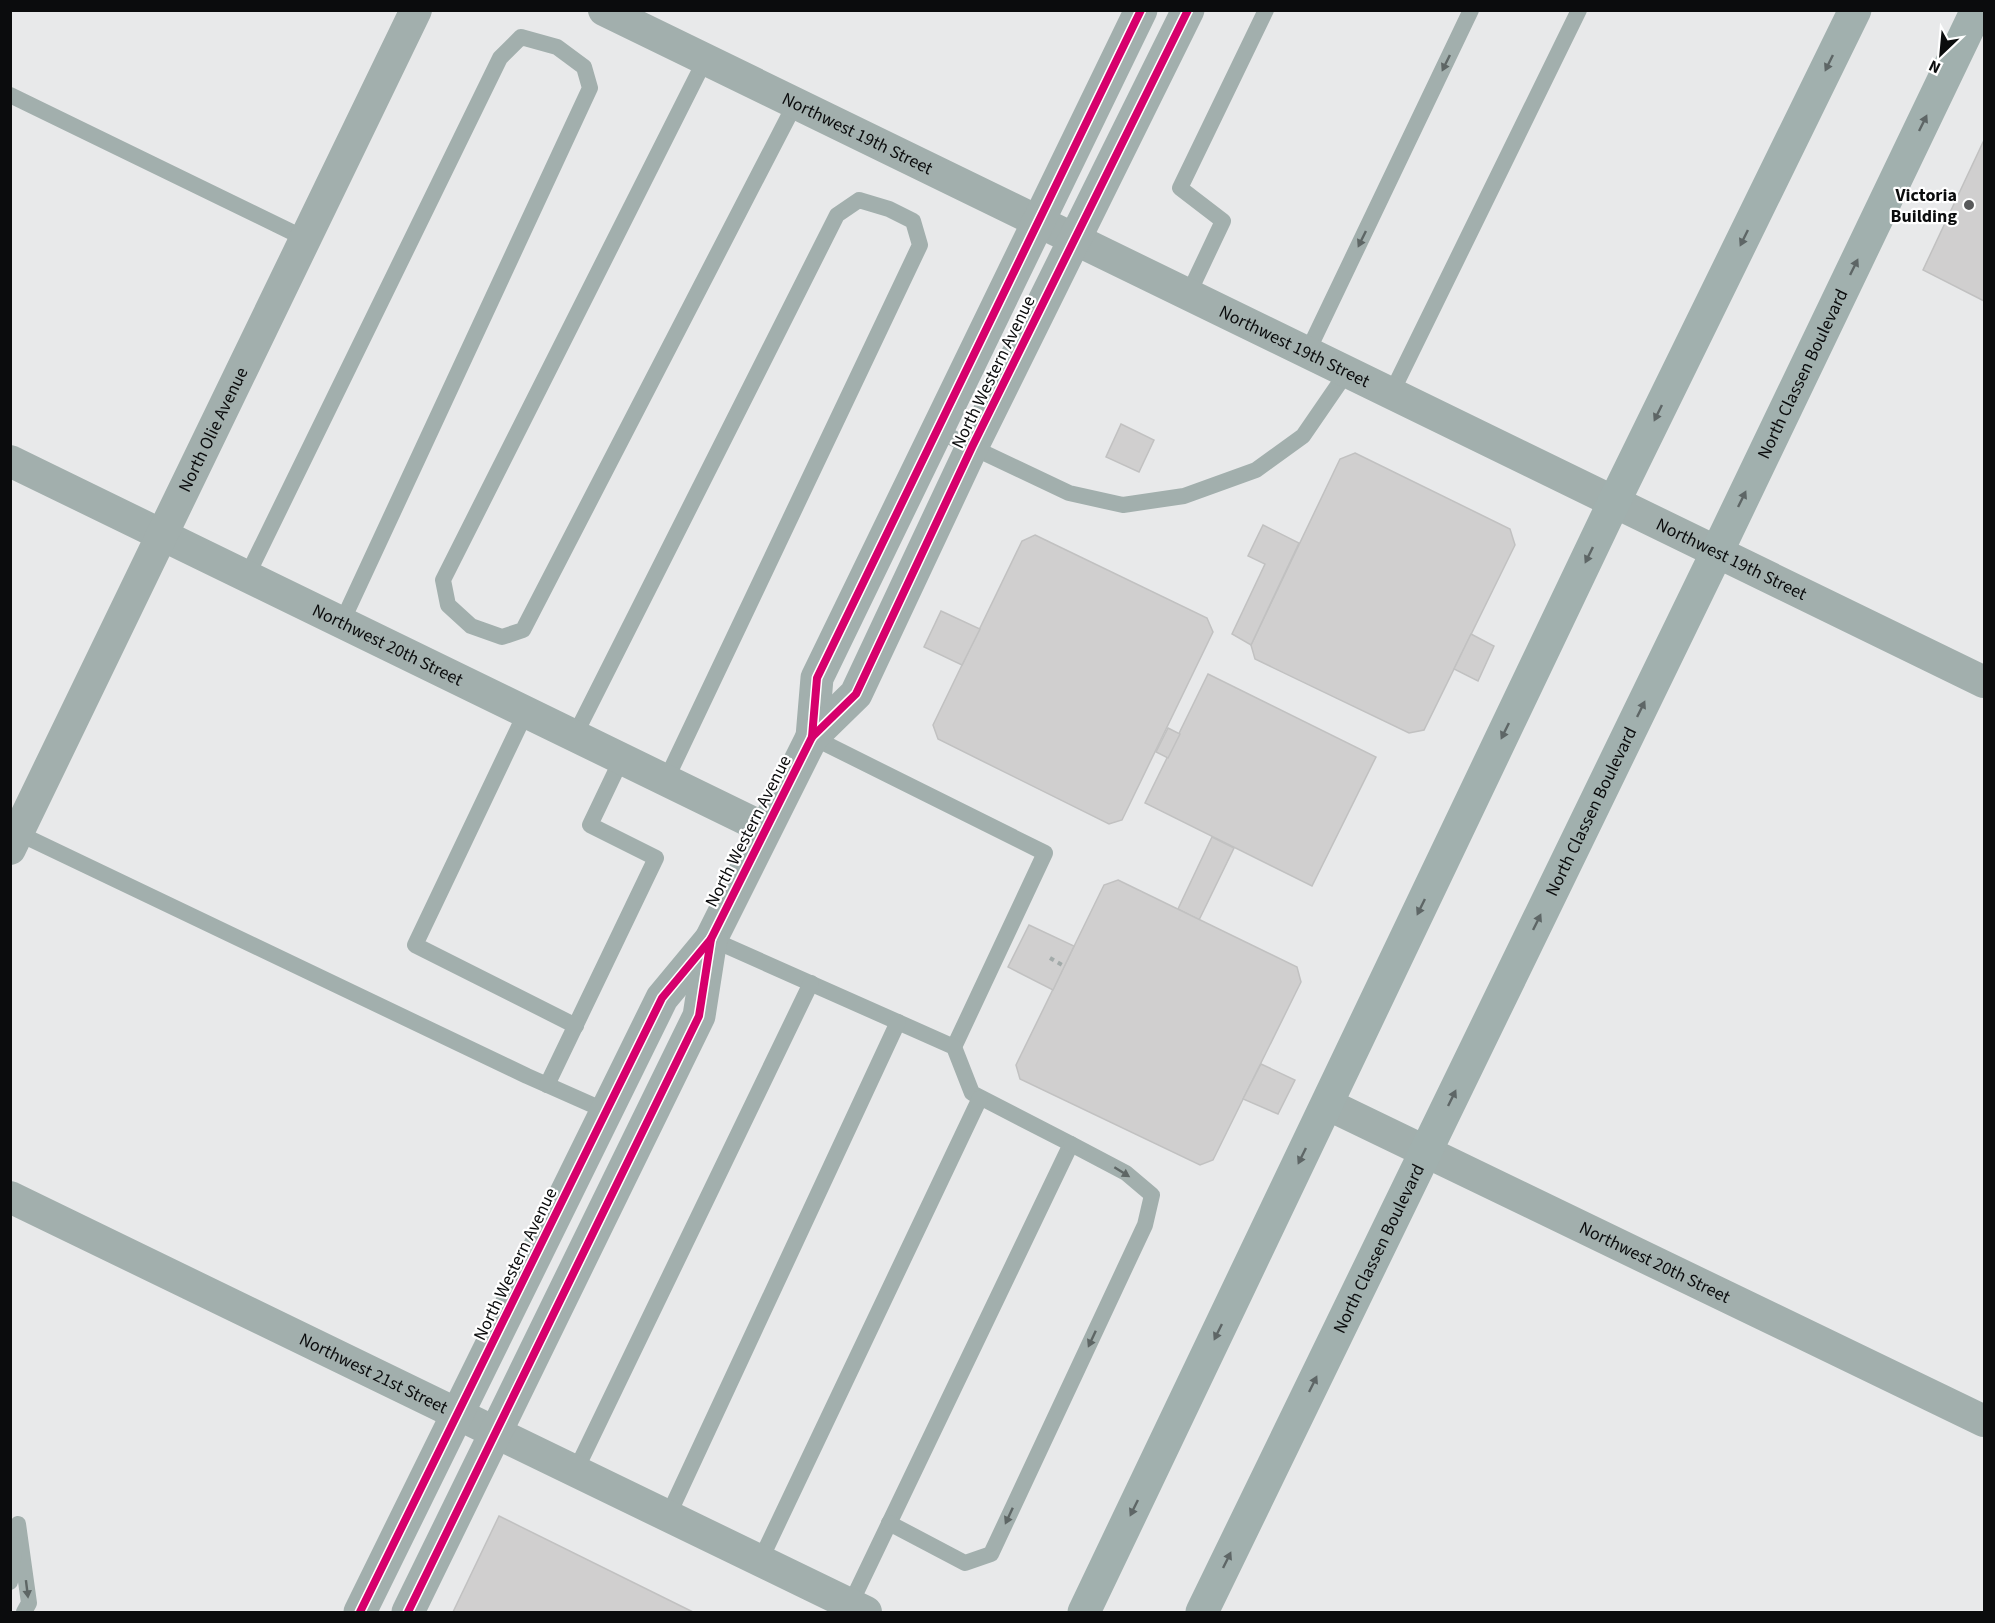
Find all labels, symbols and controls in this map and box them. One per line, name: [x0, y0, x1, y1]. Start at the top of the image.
north arrow: [1911, 24, 1971, 84]
one-way arrow: [1825, 54, 1835, 72]
text: N: [1925, 54, 1944, 79]
one-way arrow: [1441, 55, 1450, 72]
street label: Northwest 19th Street: [778, 87, 937, 181]
one-way arrow: [1918, 114, 1928, 131]
place label: Victoria Building: [1891, 183, 1957, 229]
marker: Victoria Building: [1962, 198, 1976, 212]
one-way arrow: [1739, 230, 1748, 247]
one-way arrow: [1357, 231, 1366, 248]
one-way arrow: [1849, 258, 1858, 275]
street label: North Classen Boulevard: [1751, 285, 1854, 463]
street label: North Western Avenue: [946, 291, 1041, 453]
street label: Northwest 19th Street: [1215, 299, 1374, 394]
street label: North Olie Avenue: [173, 363, 254, 497]
one-way arrow: [1653, 405, 1662, 422]
one-way arrow: [1738, 491, 1747, 508]
street label: Northwest 19th Street: [1652, 512, 1811, 607]
one-way arrow: [1585, 546, 1594, 563]
street label: Northwest 20th Street: [308, 598, 467, 693]
one-way arrow: [1636, 701, 1645, 718]
one-way arrow: [1501, 722, 1510, 739]
street label: North Classen Boulevard: [1540, 723, 1643, 901]
street label: North Western Avenue: [699, 751, 798, 911]
one-way arrow: [1417, 898, 1426, 915]
one-way arrow: [1533, 914, 1542, 931]
one-way arrow: [1447, 1089, 1457, 1106]
one-way arrow: [1298, 1148, 1307, 1165]
street label: North Classen Boulevard: [1327, 1160, 1431, 1338]
one-way arrow: [1114, 1166, 1130, 1177]
street label: North Western Avenue: [468, 1183, 563, 1345]
street label: Northwest 20th Street: [1575, 1216, 1734, 1310]
one-way arrow: [1214, 1324, 1223, 1341]
street label: Northwest 21st Street: [295, 1327, 452, 1420]
one-way arrow: [1087, 1331, 1096, 1348]
one-way arrow: [1308, 1376, 1317, 1393]
one-way arrow: [1129, 1500, 1139, 1517]
one-way arrow: [1004, 1507, 1013, 1524]
one-way arrow: [1223, 1551, 1232, 1568]
one-way arrow: [22, 1580, 31, 1599]

